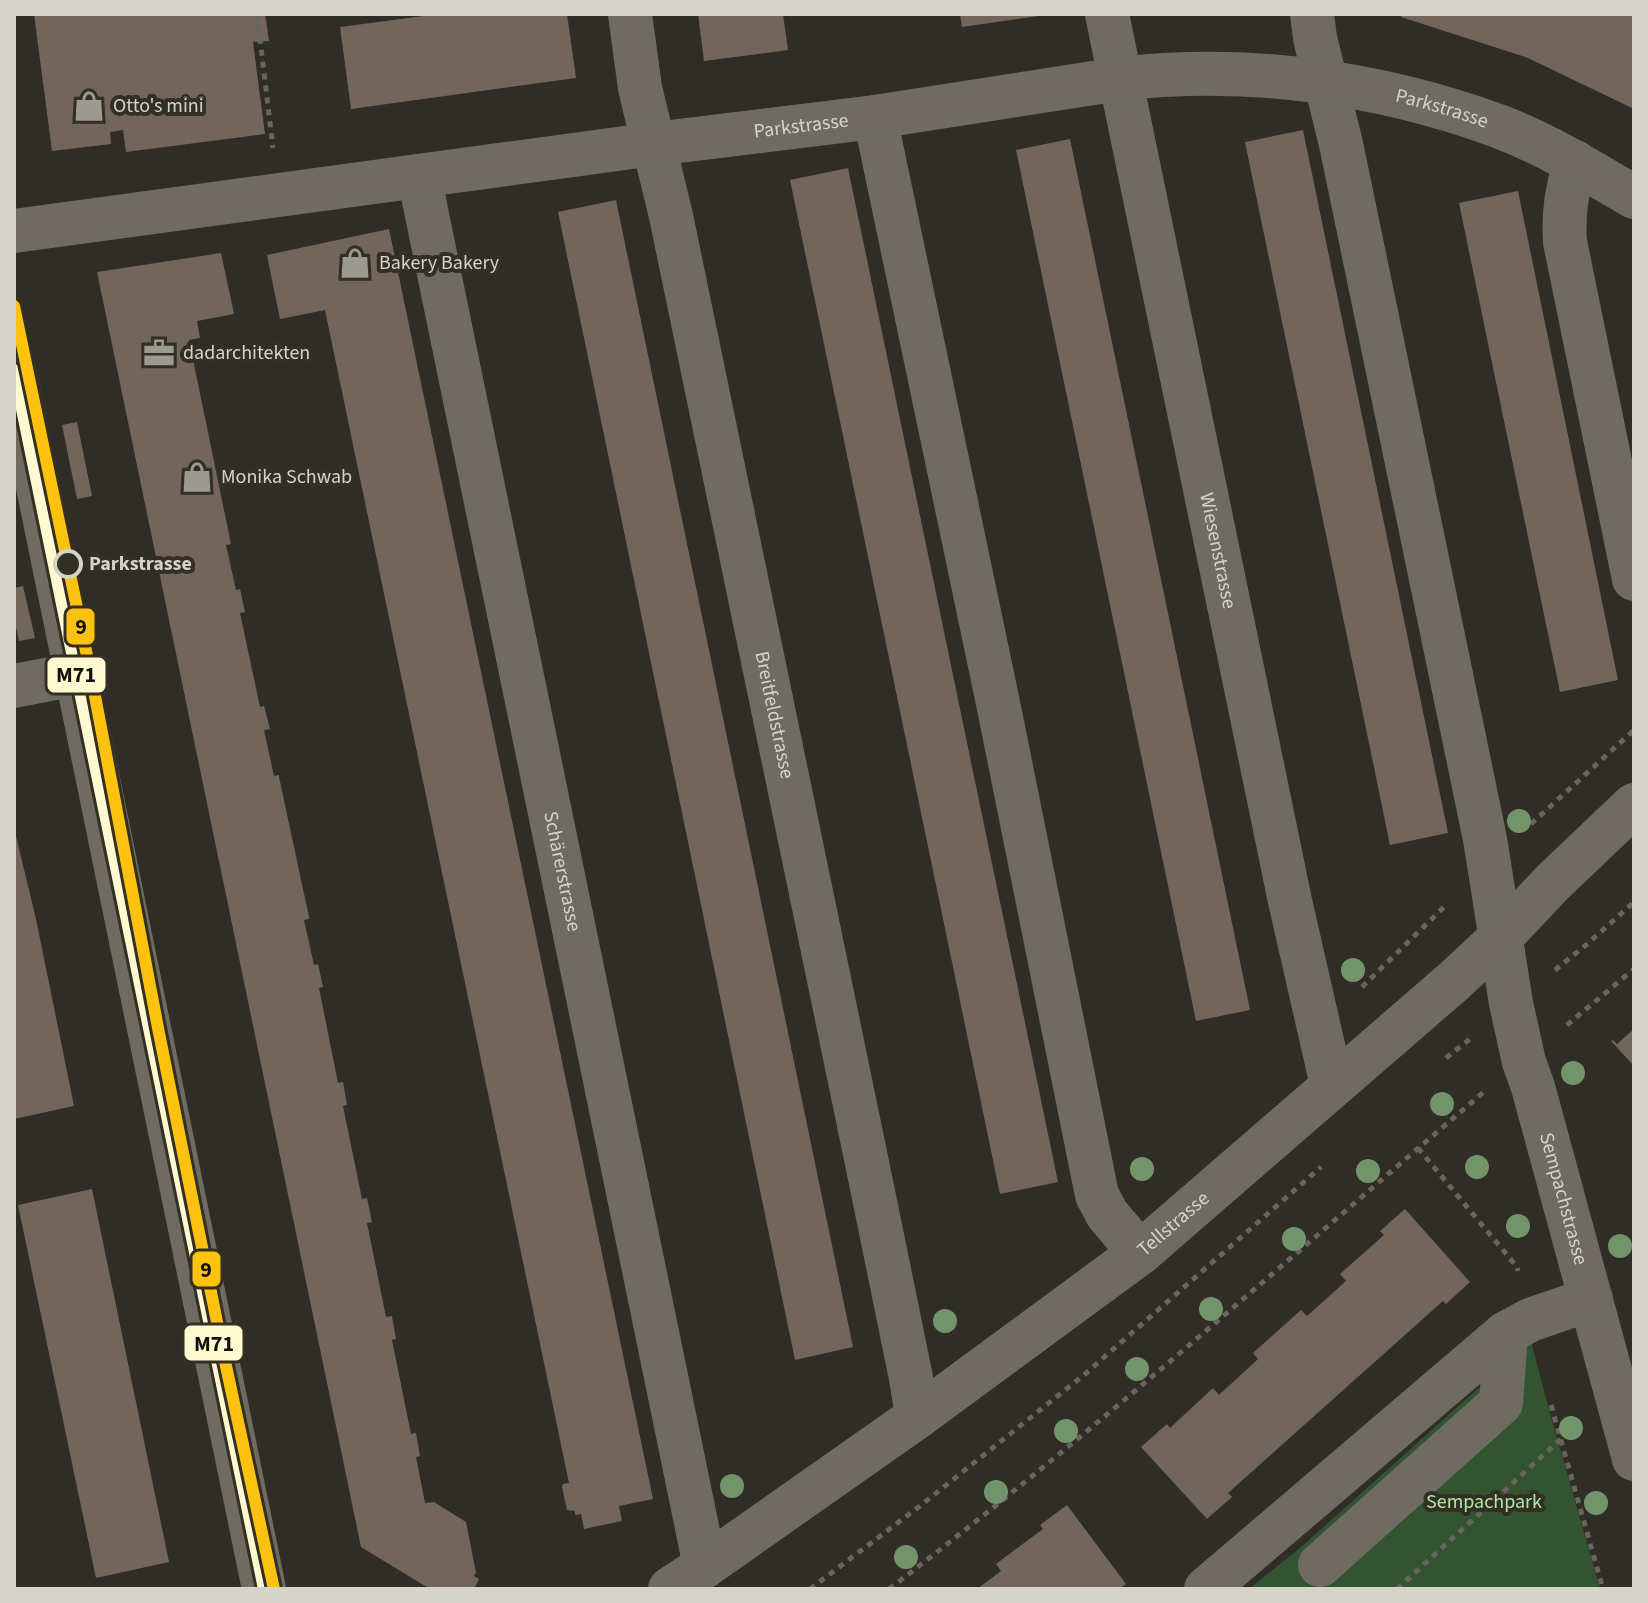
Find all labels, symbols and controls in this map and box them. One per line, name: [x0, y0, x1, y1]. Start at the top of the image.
street label: Parkstrasse: [1393, 82, 1492, 135]
shop icon: Otto's mini: [72, 89, 106, 123]
place label: Otto's mini: [113, 92, 204, 120]
street label: Parkstrasse: [752, 106, 850, 146]
shop icon: Bakery Bakery: [338, 246, 372, 280]
place label: Bakery Bakery: [379, 249, 500, 277]
office icon: dadarchitekten: [142, 336, 176, 370]
place label: dadarchitekten: [183, 339, 310, 367]
shop icon: Monika Schwab: [180, 460, 214, 494]
place label: Monika Schwab: [221, 463, 352, 491]
street label: Wiesenstrasse: [1192, 490, 1243, 611]
marker: Parkstrasse: [54, 550, 82, 578]
place label: Parkstrasse: [89, 550, 192, 578]
line badge: 9: [65, 607, 96, 646]
text: 9: [75, 611, 87, 643]
street label: Breitfeldstrasse: [747, 649, 801, 782]
line badge: M71: [46, 656, 107, 694]
text: M71: [56, 659, 96, 691]
street label: Schärerstrasse: [536, 809, 588, 934]
street label: Sempachstrasse: [1532, 1129, 1595, 1268]
street label: Tellstrasse: [1131, 1185, 1216, 1263]
line badge: 9: [191, 1250, 222, 1288]
text: 9: [200, 1254, 212, 1286]
line badge: M71: [183, 1324, 244, 1362]
text: M71: [194, 1328, 234, 1360]
park label: Sempachpark: [1426, 1488, 1542, 1516]

